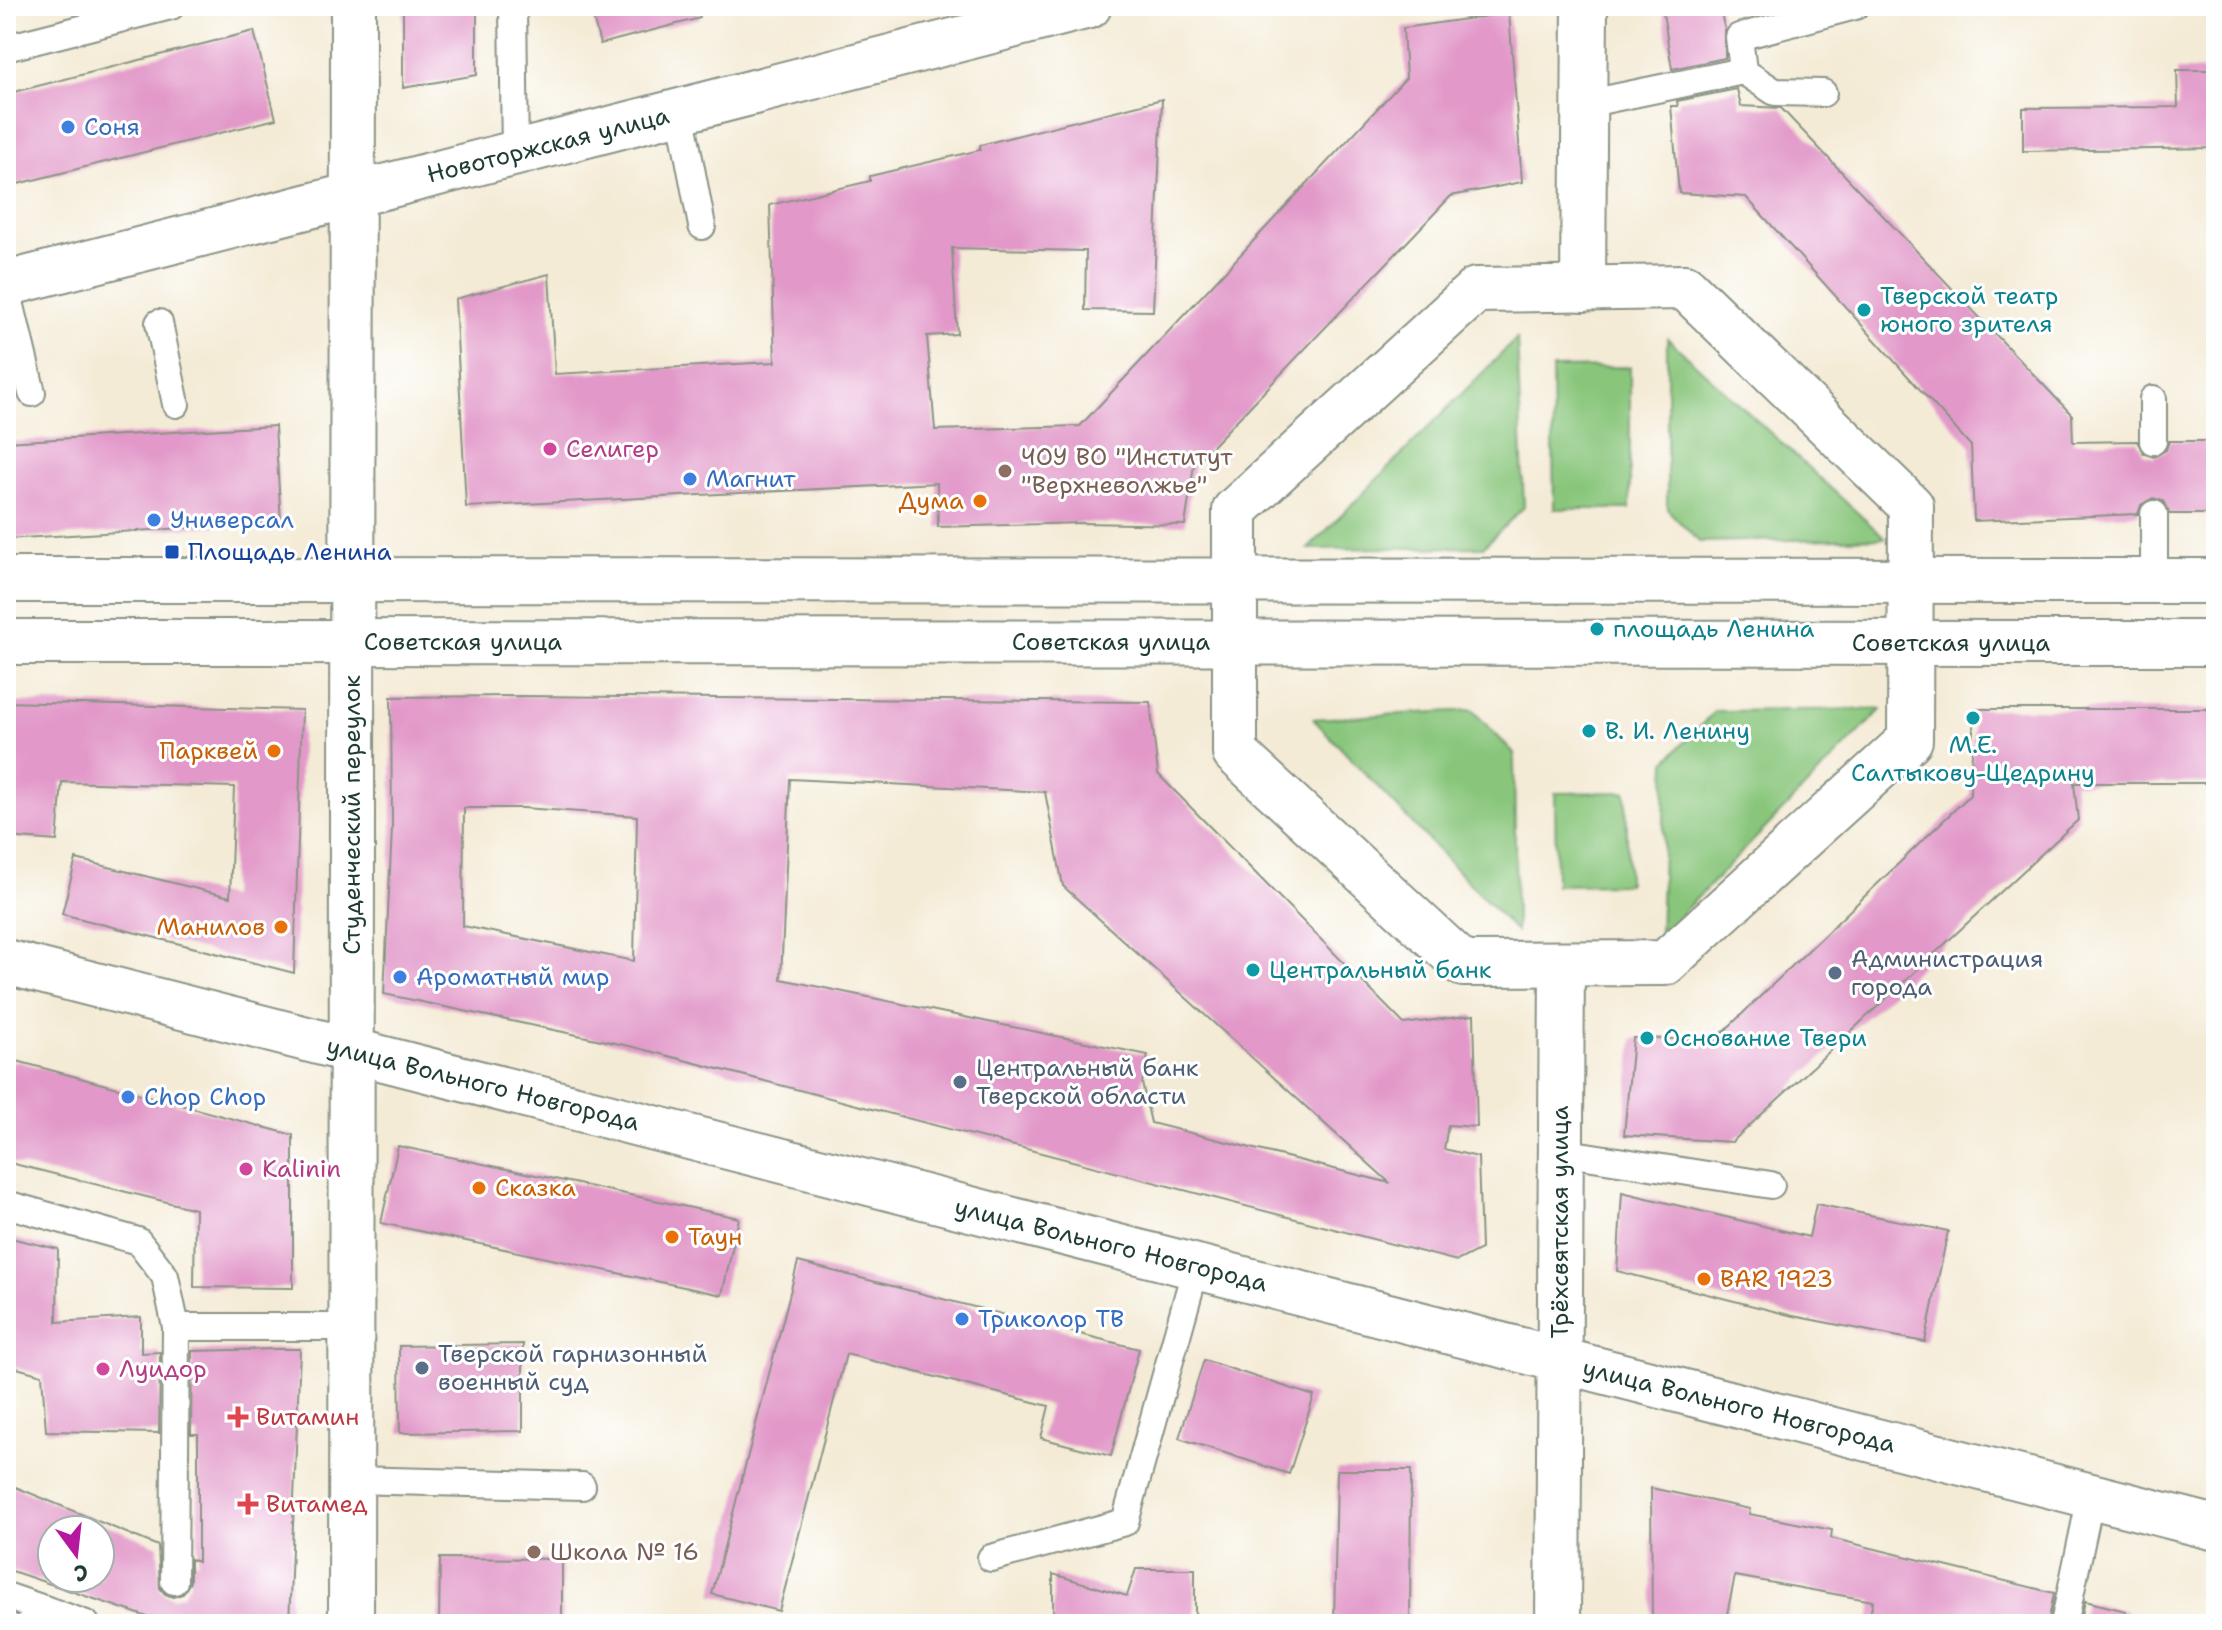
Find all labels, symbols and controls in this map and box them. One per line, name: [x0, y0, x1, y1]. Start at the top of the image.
street label: Новоторжская улица: [424, 99, 673, 191]
place label: Соня: [84, 111, 140, 143]
marker: Соня: [59, 118, 77, 136]
place label: Тверской театр юного зрителя: [1880, 280, 2058, 340]
marker: Тверской театр юного зрителя: [1855, 301, 1873, 319]
place label: Селигер: [566, 433, 659, 465]
marker: Селигер: [541, 440, 559, 458]
place label: ЧОУ ВО "Институт "Верхневолжье": [1021, 441, 1233, 501]
marker: ЧОУ ВО "Институт "Верхневолжье": [996, 462, 1014, 480]
place label: Магнит: [706, 463, 796, 495]
marker: Магнит: [681, 470, 699, 488]
place label: Дума: [899, 485, 964, 517]
marker: Дума: [971, 492, 989, 510]
place label: Универсал: [170, 504, 294, 536]
marker: Универсал: [145, 511, 163, 529]
place label: Площадь Ленина: [188, 536, 392, 568]
marker: Площадь Ленина: [163, 543, 181, 561]
place label: площадь Ленина: [1613, 613, 1815, 645]
marker: площадь Ленина: [1588, 620, 1606, 638]
street label: Советская улица: [364, 626, 562, 658]
street label: Советская улица: [1012, 626, 1210, 658]
street label: Советская улица: [1852, 627, 2050, 659]
street label: Студенческий переулок: [336, 675, 368, 955]
marker: М.Е. Салтыкову-Щедрину: [1964, 709, 1982, 727]
place label: В. И. Ленину: [1605, 715, 1750, 747]
marker: В. И. Ленину: [1580, 722, 1598, 740]
place label: М.Е. Салтыкову-Щедрину: [1851, 729, 2095, 789]
place label: Парквей: [160, 735, 258, 767]
marker: Парквей: [265, 742, 283, 760]
place label: Манилов: [157, 911, 265, 943]
marker: Манилов: [272, 918, 290, 936]
place label: Администрация города: [1851, 943, 2043, 1003]
place label: Центральный банк: [1269, 954, 1492, 986]
place label: Ароматный мир: [416, 961, 609, 993]
marker: Центральный банк: [1244, 961, 1262, 979]
marker: Администрация города: [1826, 964, 1844, 982]
marker: Ароматный мир: [391, 968, 409, 986]
place label: Основание Твери: [1663, 1022, 1867, 1054]
marker: Основание Твери: [1638, 1029, 1656, 1047]
street label: улица Вольного Новгорода: [323, 1030, 643, 1138]
place label: Центральный банк Тверской области: [976, 1052, 1199, 1112]
marker: Центральный банк Тверской области: [951, 1073, 969, 1091]
place label: Chop Chop: [144, 1081, 266, 1113]
marker: Chop Chop: [119, 1088, 137, 1106]
street label: Трёхсвятская улица: [1544, 1105, 1576, 1339]
place label: Kalinin: [262, 1153, 341, 1185]
marker: Kalinin: [237, 1160, 255, 1178]
place label: Сказка: [495, 1172, 576, 1204]
marker: Сказка: [470, 1179, 488, 1197]
street label: улица Вольного Новгорода: [951, 1191, 1271, 1299]
place label: Таун: [688, 1221, 742, 1253]
marker: Таун: [663, 1228, 681, 1246]
place label: BAR 1923: [1720, 1263, 1833, 1295]
marker: BAR 1923: [1695, 1270, 1713, 1288]
place label: Триколор ТВ: [978, 1303, 1124, 1335]
marker: Триколор ТВ: [953, 1310, 971, 1328]
place label: Тверской гарнизонный военный суд: [438, 1338, 707, 1398]
street label: улица Вольного Новгорода: [1579, 1352, 1899, 1460]
place label: Луидор: [119, 1353, 207, 1385]
marker: Тверской гарнизонный военный суд: [413, 1359, 431, 1377]
marker: Луидор: [94, 1360, 112, 1378]
place label: Витамин: [256, 1401, 359, 1433]
marker: Витамин: [227, 1406, 249, 1428]
place label: Витамед: [266, 1488, 368, 1520]
marker: Витамед: [237, 1493, 259, 1515]
north arrow: [36, 1514, 116, 1594]
place label: Школа № 16: [550, 1536, 699, 1568]
marker: Школа № 16: [525, 1543, 543, 1561]
text: С: [71, 1557, 91, 1589]

